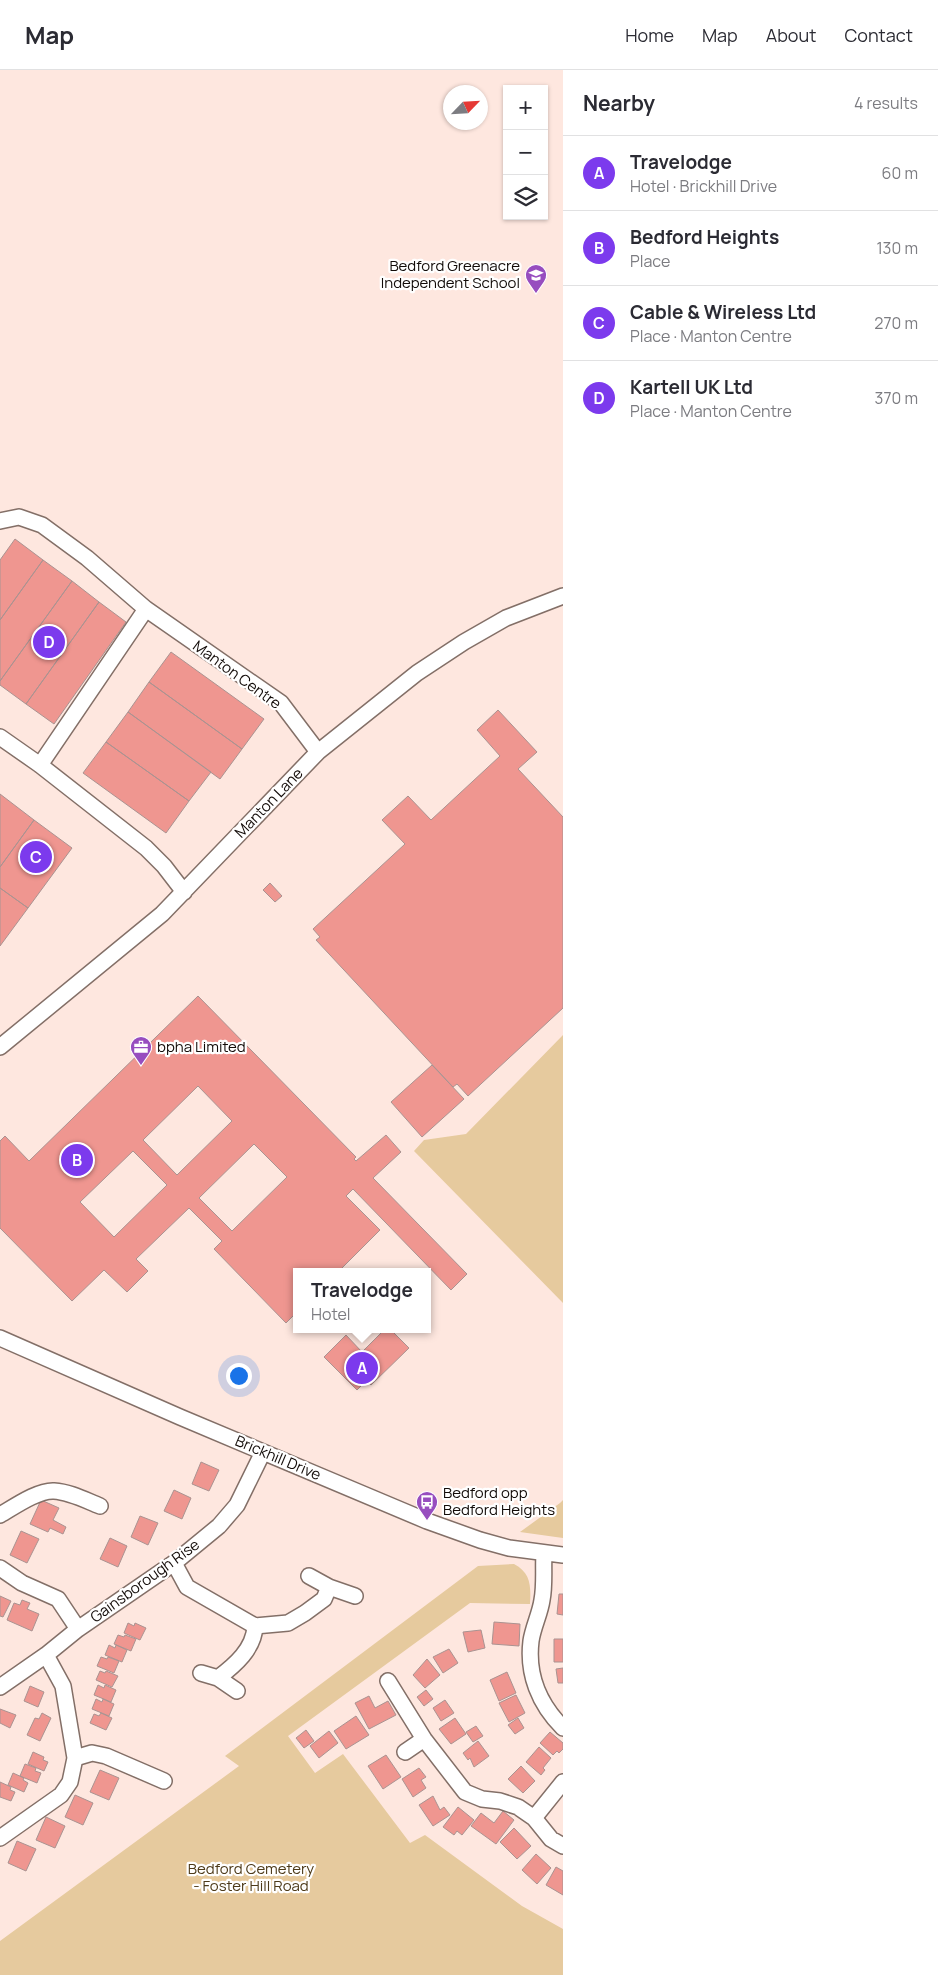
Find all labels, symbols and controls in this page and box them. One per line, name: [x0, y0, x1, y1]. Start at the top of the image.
text: Map: [25, 18, 74, 51]
text: Home: [625, 23, 674, 47]
text: Map: [702, 23, 738, 47]
text: About: [766, 23, 816, 47]
text: Contact: [844, 23, 913, 47]
north arrow: [443, 85, 488, 130]
map controls: [503, 85, 548, 220]
button: +: [503, 85, 548, 130]
text: Nearby: [583, 89, 655, 117]
text: 4 results: [854, 92, 918, 114]
button: −: [503, 130, 548, 175]
text: Travelodge: [630, 149, 732, 175]
text: A: [594, 162, 604, 184]
text: 60 m: [882, 162, 918, 184]
button: layers: [503, 175, 548, 220]
text: Hotel · Brickhill Drive: [630, 175, 777, 197]
text: Bedford Heights: [630, 224, 779, 250]
text: B: [594, 237, 604, 259]
text: 130 m: [876, 237, 918, 259]
text: Place: [630, 250, 670, 272]
place label: Bedford Greenacre Independent School: [381, 255, 520, 293]
school or university icon: Bedford Greenacre Independent School: [524, 263, 548, 294]
text: Cable & Wireless Ltd: [630, 299, 816, 325]
text: C: [593, 312, 605, 334]
text: 270 m: [874, 312, 918, 334]
text: Place · Manton Centre: [630, 325, 792, 347]
text: Kartell UK Ltd: [630, 374, 753, 400]
text: D: [593, 387, 605, 409]
text: 370 m: [875, 387, 918, 409]
text: Place · Manton Centre: [630, 400, 792, 422]
pin: D: [33, 623, 65, 661]
street label: Manton Centre: [189, 635, 286, 714]
street label: Manton Lane: [230, 763, 308, 842]
pin: C: [20, 838, 52, 876]
office icon: bpha Limited: [129, 1035, 153, 1066]
place label: bpha Limited: [157, 1036, 246, 1057]
pin: B: [61, 1141, 93, 1179]
popup: [293, 1268, 431, 1333]
text: Travelodge: [311, 1277, 413, 1303]
text: Hotel: [311, 1303, 351, 1325]
pin: A: [346, 1349, 378, 1387]
your location: [226, 1363, 252, 1389]
street label: Brickhill Drive: [232, 1430, 325, 1485]
place label: Bedford opp Bedford Heights: [443, 1482, 555, 1520]
bus stop icon: Bedford opp Bedford Heights: [415, 1490, 439, 1521]
street label: Gainsborough Rise: [86, 1534, 204, 1627]
park label: Bedford Cemetery - Foster Hill Road: [188, 1858, 314, 1896]

